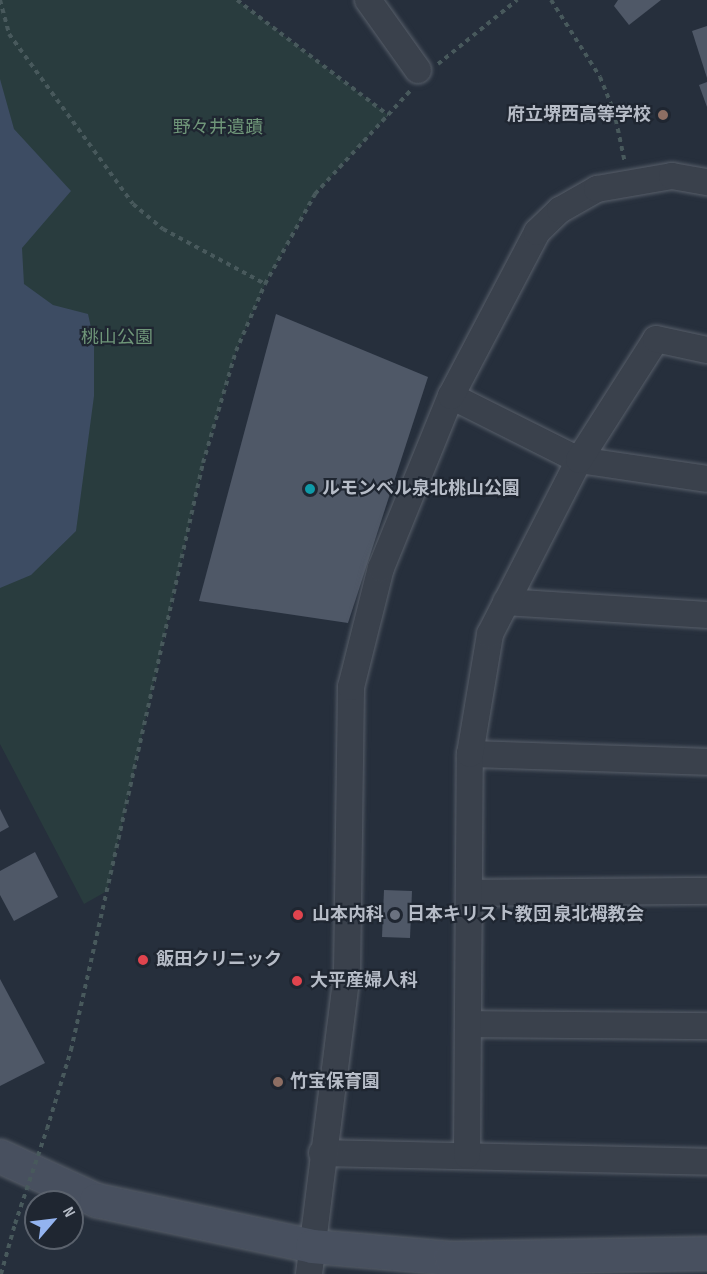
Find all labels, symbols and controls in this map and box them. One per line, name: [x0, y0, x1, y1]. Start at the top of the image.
place label: 府立堺西高等学校: [507, 104, 651, 126]
marker: 府立堺西高等学校: [656, 108, 670, 122]
park label: 野々井遺蹟: [173, 117, 263, 139]
park label: 桃山公園: [81, 327, 153, 349]
place label: ルモンベル泉北桃山公園: [322, 478, 520, 500]
marker: ルモンベル泉北桃山公園: [303, 482, 317, 496]
place label: 山本内科: [312, 904, 384, 926]
place label: 日本キリスト教団 泉北栂教会: [407, 904, 644, 926]
marker: 山本内科: [289, 906, 307, 924]
marker: 日本キリスト教団 泉北栂教会: [388, 908, 402, 922]
place label: 飯田クリニック: [156, 949, 282, 971]
marker: 飯田クリニック: [134, 951, 152, 969]
place label: 大平産婦人科: [310, 970, 418, 992]
marker: 大平産婦人科: [288, 972, 306, 990]
place label: 竹宝保育園: [290, 1071, 380, 1093]
marker: 竹宝保育園: [271, 1075, 285, 1089]
north arrow: [24, 1190, 84, 1250]
text: N: [58, 1204, 79, 1220]

